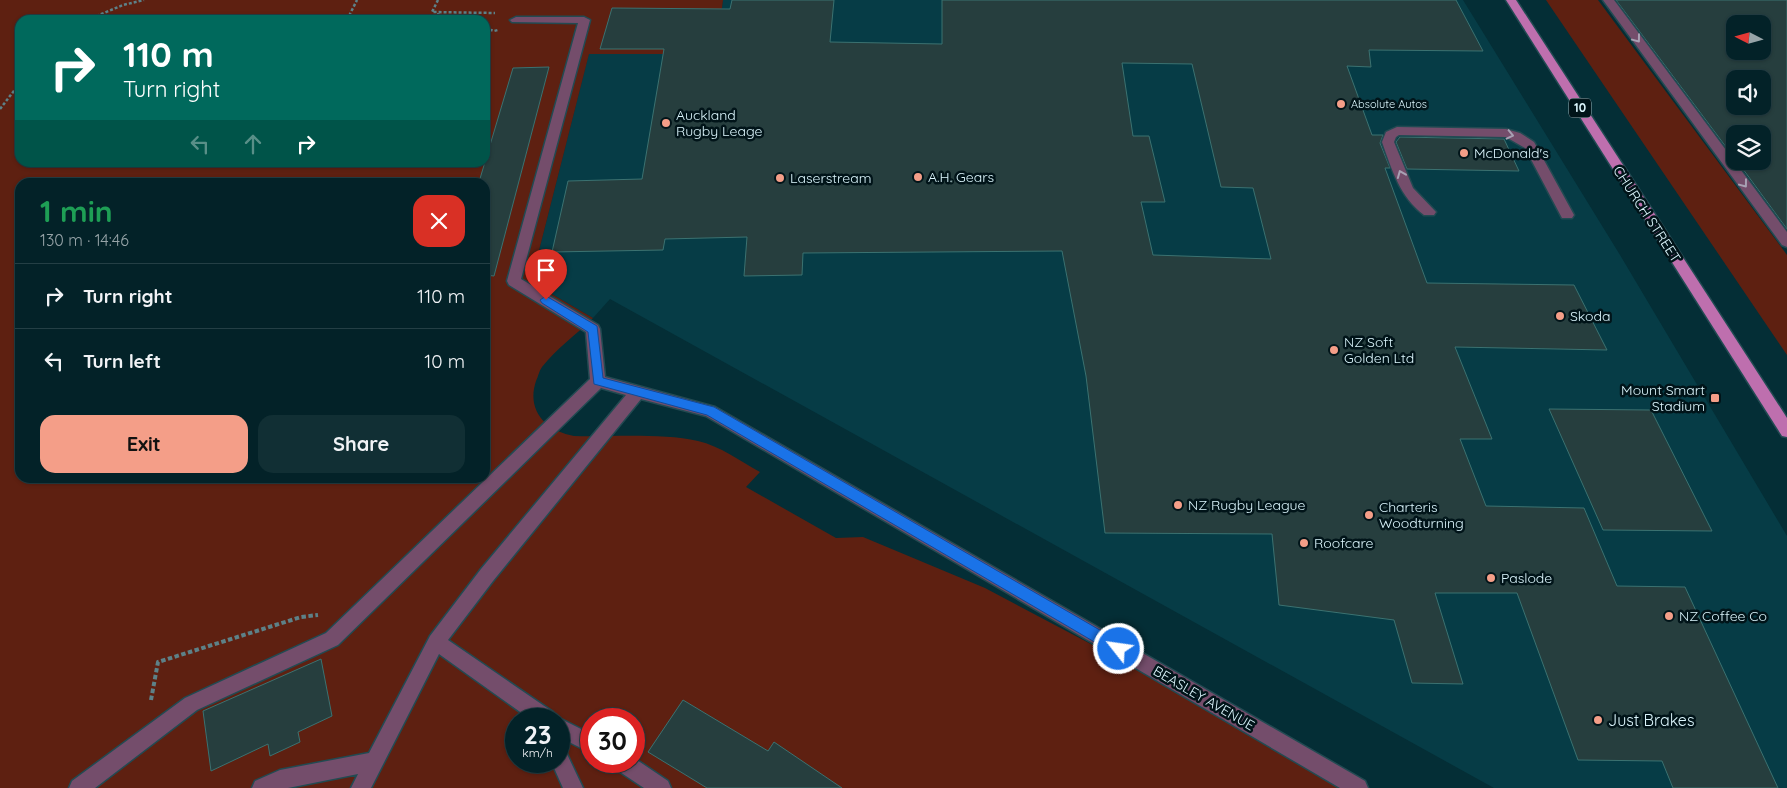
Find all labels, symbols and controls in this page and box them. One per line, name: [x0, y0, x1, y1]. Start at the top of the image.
north arrow: [1726, 15, 1771, 60]
map controls: [1726, 15, 1771, 170]
text: 110 m: [123, 32, 214, 76]
one-way arrow: [1631, 33, 1640, 43]
icon: right: [40, 35, 105, 100]
button: sound: [1726, 70, 1771, 115]
text: Turn right: [123, 75, 220, 103]
place label: Absolute Autos: [1351, 97, 1427, 111]
marker: Absolute Autos: [1335, 98, 1347, 110]
road number: 10: [1569, 99, 1591, 118]
place label: Auckland Rugby Leage: [676, 106, 762, 140]
marker: Auckland Rugby Leage: [660, 117, 672, 129]
button: layers: [1726, 125, 1771, 170]
one-way arrow: [1505, 129, 1514, 140]
icon: left: [186, 130, 214, 158]
icon: ahead: [239, 130, 267, 158]
icon: right: [292, 130, 320, 158]
place label: McDonald's: [1474, 144, 1549, 162]
marker: McDonald's: [1458, 147, 1470, 159]
street label: CHURCH STREET: [1609, 162, 1685, 266]
place label: A.H. Gears: [928, 168, 994, 186]
place label: Laserstream: [790, 169, 871, 187]
one-way arrow: [1397, 170, 1407, 179]
marker: A.H. Gears: [912, 171, 924, 183]
marker: Laserstream: [774, 172, 786, 184]
one-way arrow: [1738, 178, 1747, 188]
text: 1 min: [40, 192, 113, 230]
button: close: [413, 195, 465, 247]
text: 130 m · 14:46: [40, 230, 129, 250]
pin: [525, 249, 567, 300]
icon: arrive: [532, 256, 560, 284]
icon: right: [40, 282, 68, 310]
text: Turn right: [83, 284, 172, 308]
text: 110 m: [417, 284, 465, 308]
place label: Skoda: [1570, 307, 1610, 325]
marker: Skoda: [1554, 310, 1566, 322]
place label: NZ Soft Golden Ltd: [1344, 333, 1414, 367]
marker: NZ Soft Golden Ltd: [1328, 344, 1340, 356]
icon: left: [40, 347, 68, 375]
text: Turn left: [83, 349, 161, 373]
text: 10 m: [424, 349, 465, 373]
place label: Mount Smart Stadium: [1621, 381, 1705, 415]
marker: Mount Smart Stadium: [1709, 392, 1721, 404]
button: Exit: [40, 415, 248, 473]
button: Share: [258, 415, 465, 473]
place label: NZ Rugby League: [1188, 496, 1306, 514]
place label: Charteris Woodturning: [1379, 498, 1464, 532]
marker: NZ Rugby League: [1172, 499, 1184, 511]
marker: Charteris Woodturning: [1363, 509, 1375, 521]
place label: Roofcare: [1314, 534, 1374, 552]
marker: Roofcare: [1298, 537, 1310, 549]
place label: Paslode: [1501, 569, 1552, 587]
marker: Paslode: [1485, 572, 1497, 584]
place label: NZ Coffee Co: [1679, 607, 1767, 625]
marker: NZ Coffee Co: [1663, 610, 1675, 622]
position arrow: [1092, 622, 1144, 674]
street label: BEASLEY AVENUE: [1150, 662, 1258, 734]
speed limit sign: 30: [580, 708, 645, 773]
place label: Just Brakes: [1608, 710, 1694, 730]
marker: Just Brakes: [1592, 714, 1604, 726]
text: 23: [524, 719, 551, 750]
text: km/h: [522, 745, 553, 760]

